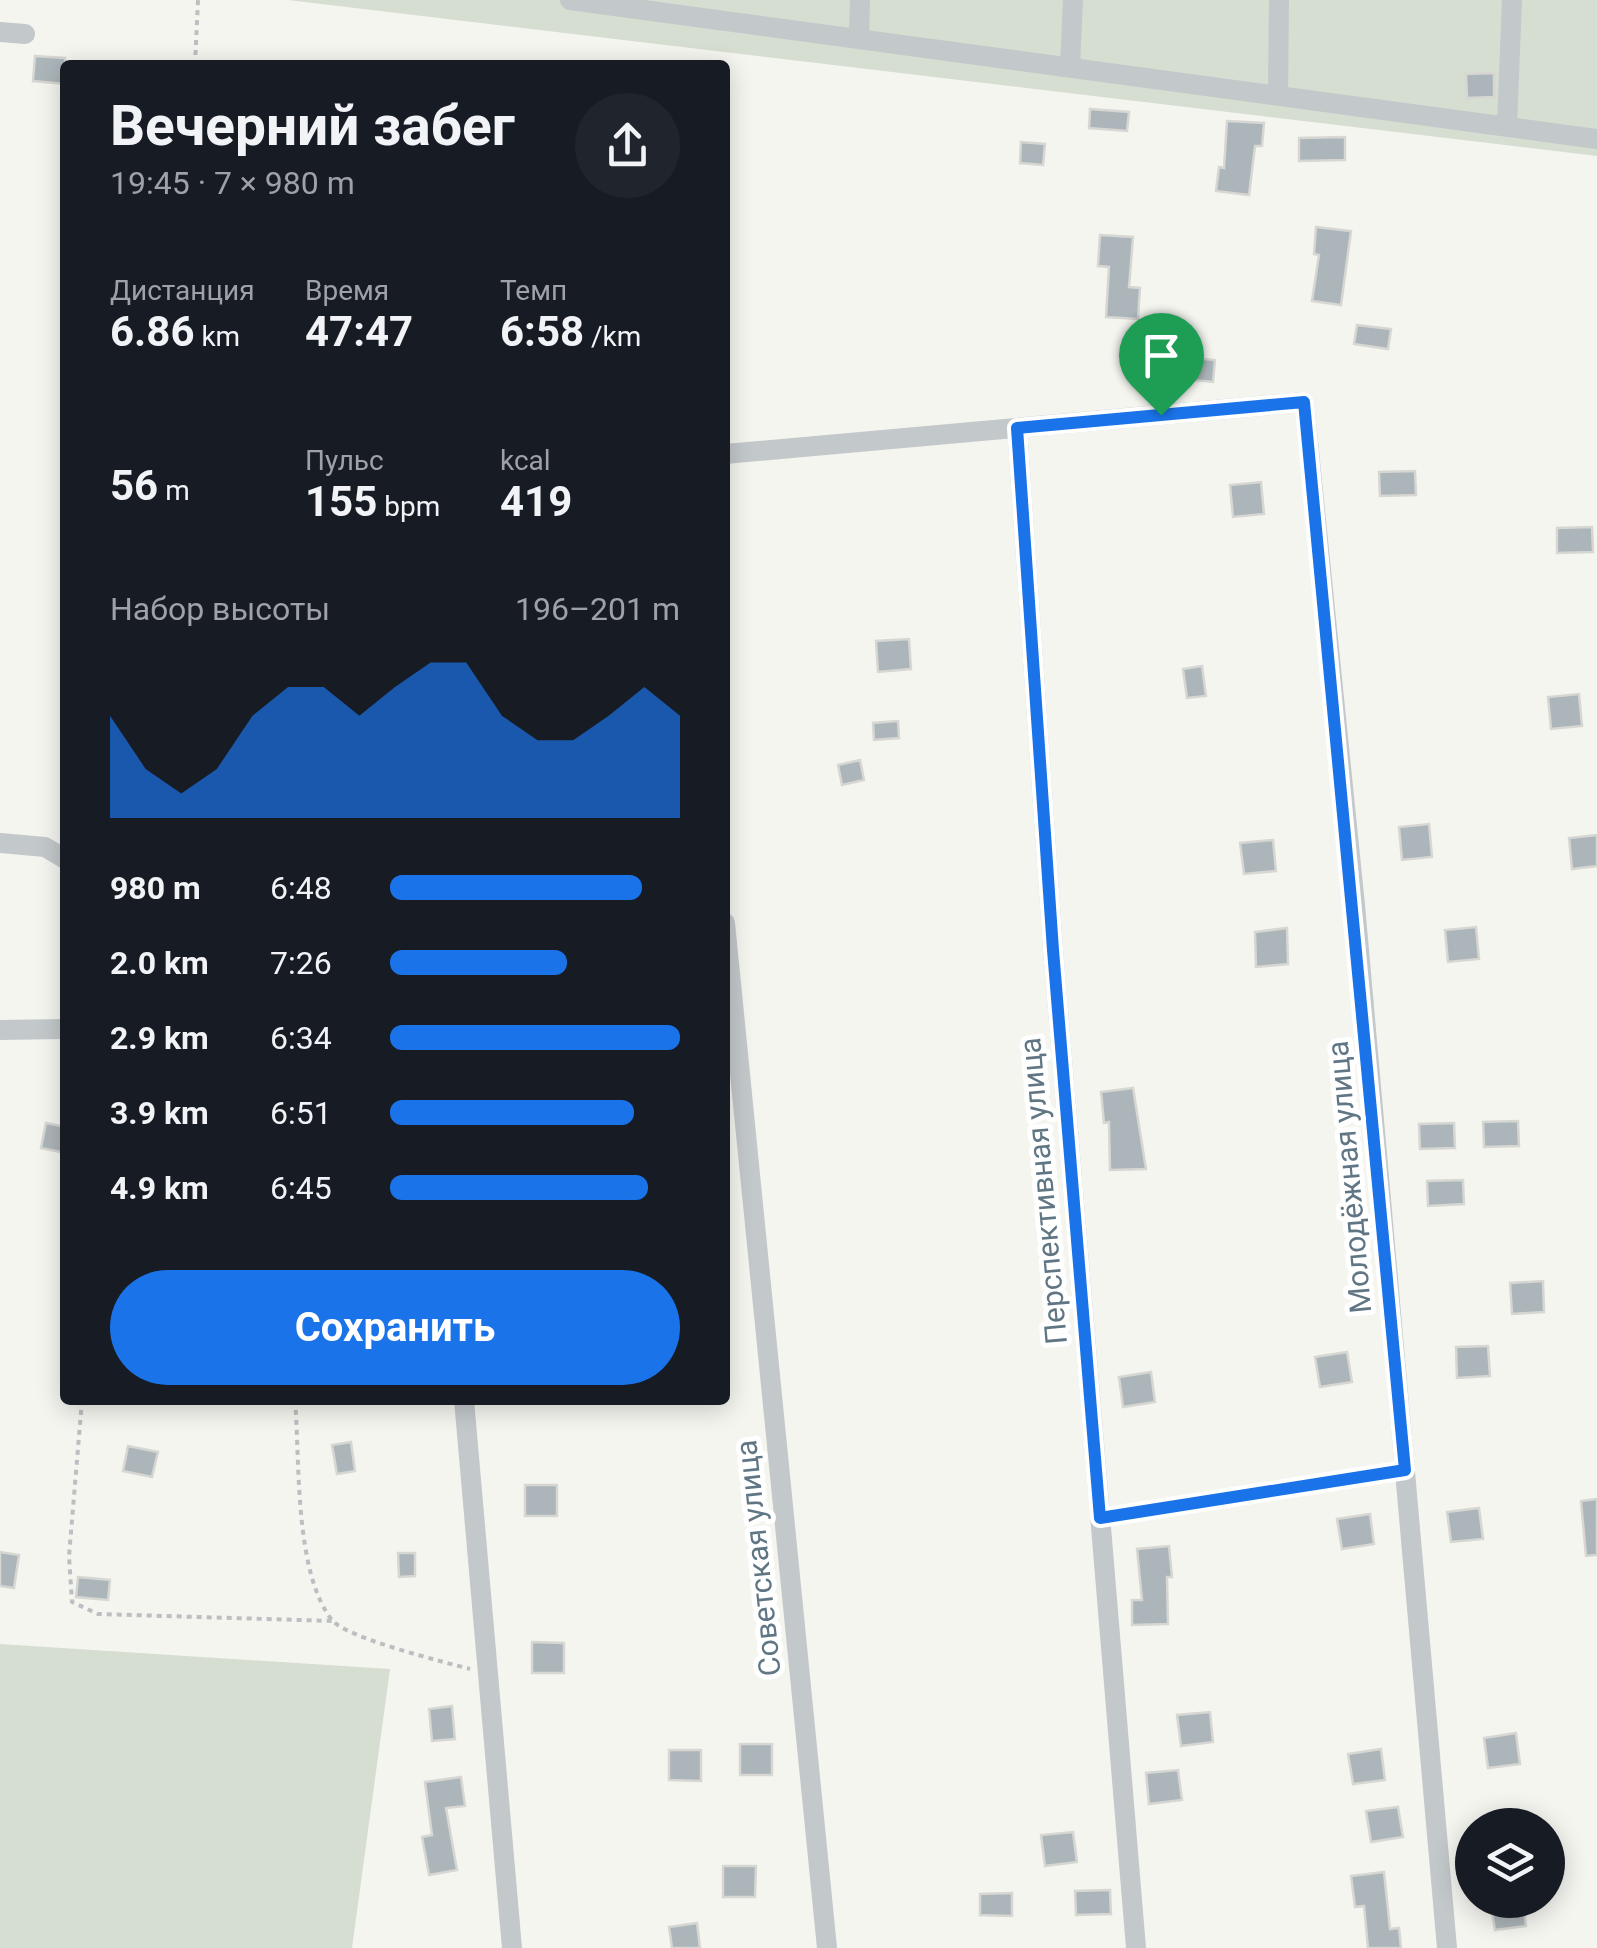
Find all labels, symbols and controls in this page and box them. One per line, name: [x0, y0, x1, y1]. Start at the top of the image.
button: share: [575, 93, 680, 198]
text: Вечерний забег: [110, 94, 515, 158]
text: 19:45 · 7 × 980 m: [110, 164, 355, 202]
text: Дистанция: [110, 274, 255, 307]
text: Время: [305, 274, 389, 307]
text: Темп: [500, 274, 567, 307]
text: 6.86: [110, 307, 194, 356]
text: 47:47: [305, 307, 413, 356]
text: 6:58: [500, 307, 584, 356]
pin: [1119, 313, 1204, 416]
text: km: [194, 320, 240, 353]
text: /km: [584, 320, 641, 353]
icon: arrive: [1134, 328, 1189, 383]
text: Пульс: [305, 444, 384, 477]
text: kcal: [500, 444, 551, 477]
text: 56: [110, 461, 158, 510]
text: m: [158, 474, 190, 507]
text: 155: [305, 477, 377, 526]
text: 419: [500, 477, 572, 526]
text: bpm: [377, 490, 440, 523]
text: Набор высоты: [110, 590, 330, 628]
text: 196–201 m: [515, 590, 680, 628]
text: 980 m: [110, 869, 201, 907]
text: 6:48: [270, 869, 332, 907]
text: 2.0 km: [110, 944, 209, 982]
text: 7:26: [270, 944, 332, 982]
text: 2.9 km: [110, 1019, 209, 1057]
text: 6:34: [270, 1019, 332, 1057]
street label: Перспективная улица: [1012, 1036, 1074, 1346]
street label: Молодёжная улица: [1320, 1039, 1378, 1315]
text: 3.9 km: [110, 1094, 209, 1132]
text: 6:51: [270, 1094, 332, 1132]
text: 4.9 km: [110, 1169, 209, 1207]
text: 6:45: [270, 1169, 332, 1207]
button: Сохранить: [110, 1270, 680, 1385]
street label: Советская улица: [728, 1438, 788, 1678]
map controls: [1455, 1808, 1565, 1918]
button: layers: [1455, 1808, 1565, 1918]

